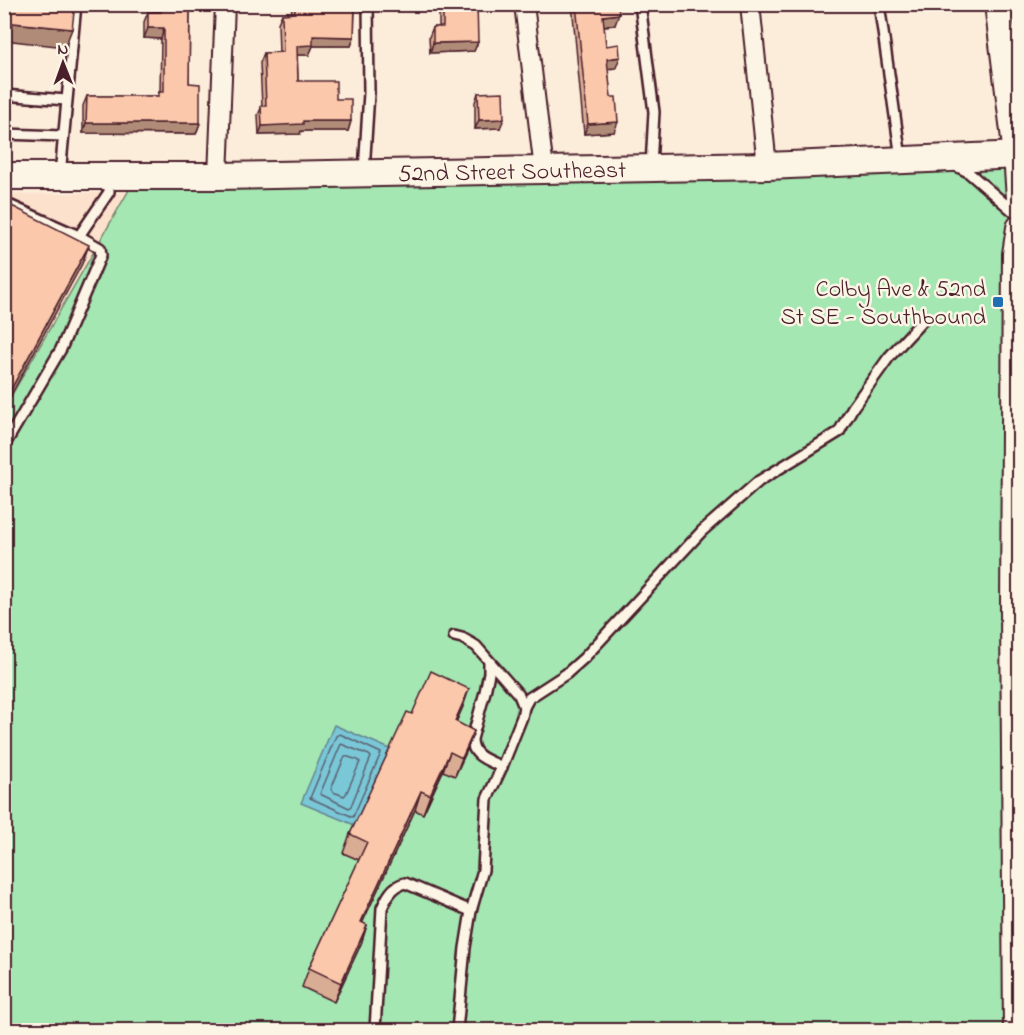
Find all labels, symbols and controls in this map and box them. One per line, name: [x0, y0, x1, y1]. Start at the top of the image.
north arrow: [33, 33, 93, 93]
text: N: [57, 38, 69, 62]
street label: 52nd Street Southeast: [398, 154, 627, 193]
place label: Colby Ave & 52nd St SE - Southbound: [780, 273, 987, 336]
marker: Colby Ave & 52nd St SE - Southbound: [991, 295, 1005, 309]

